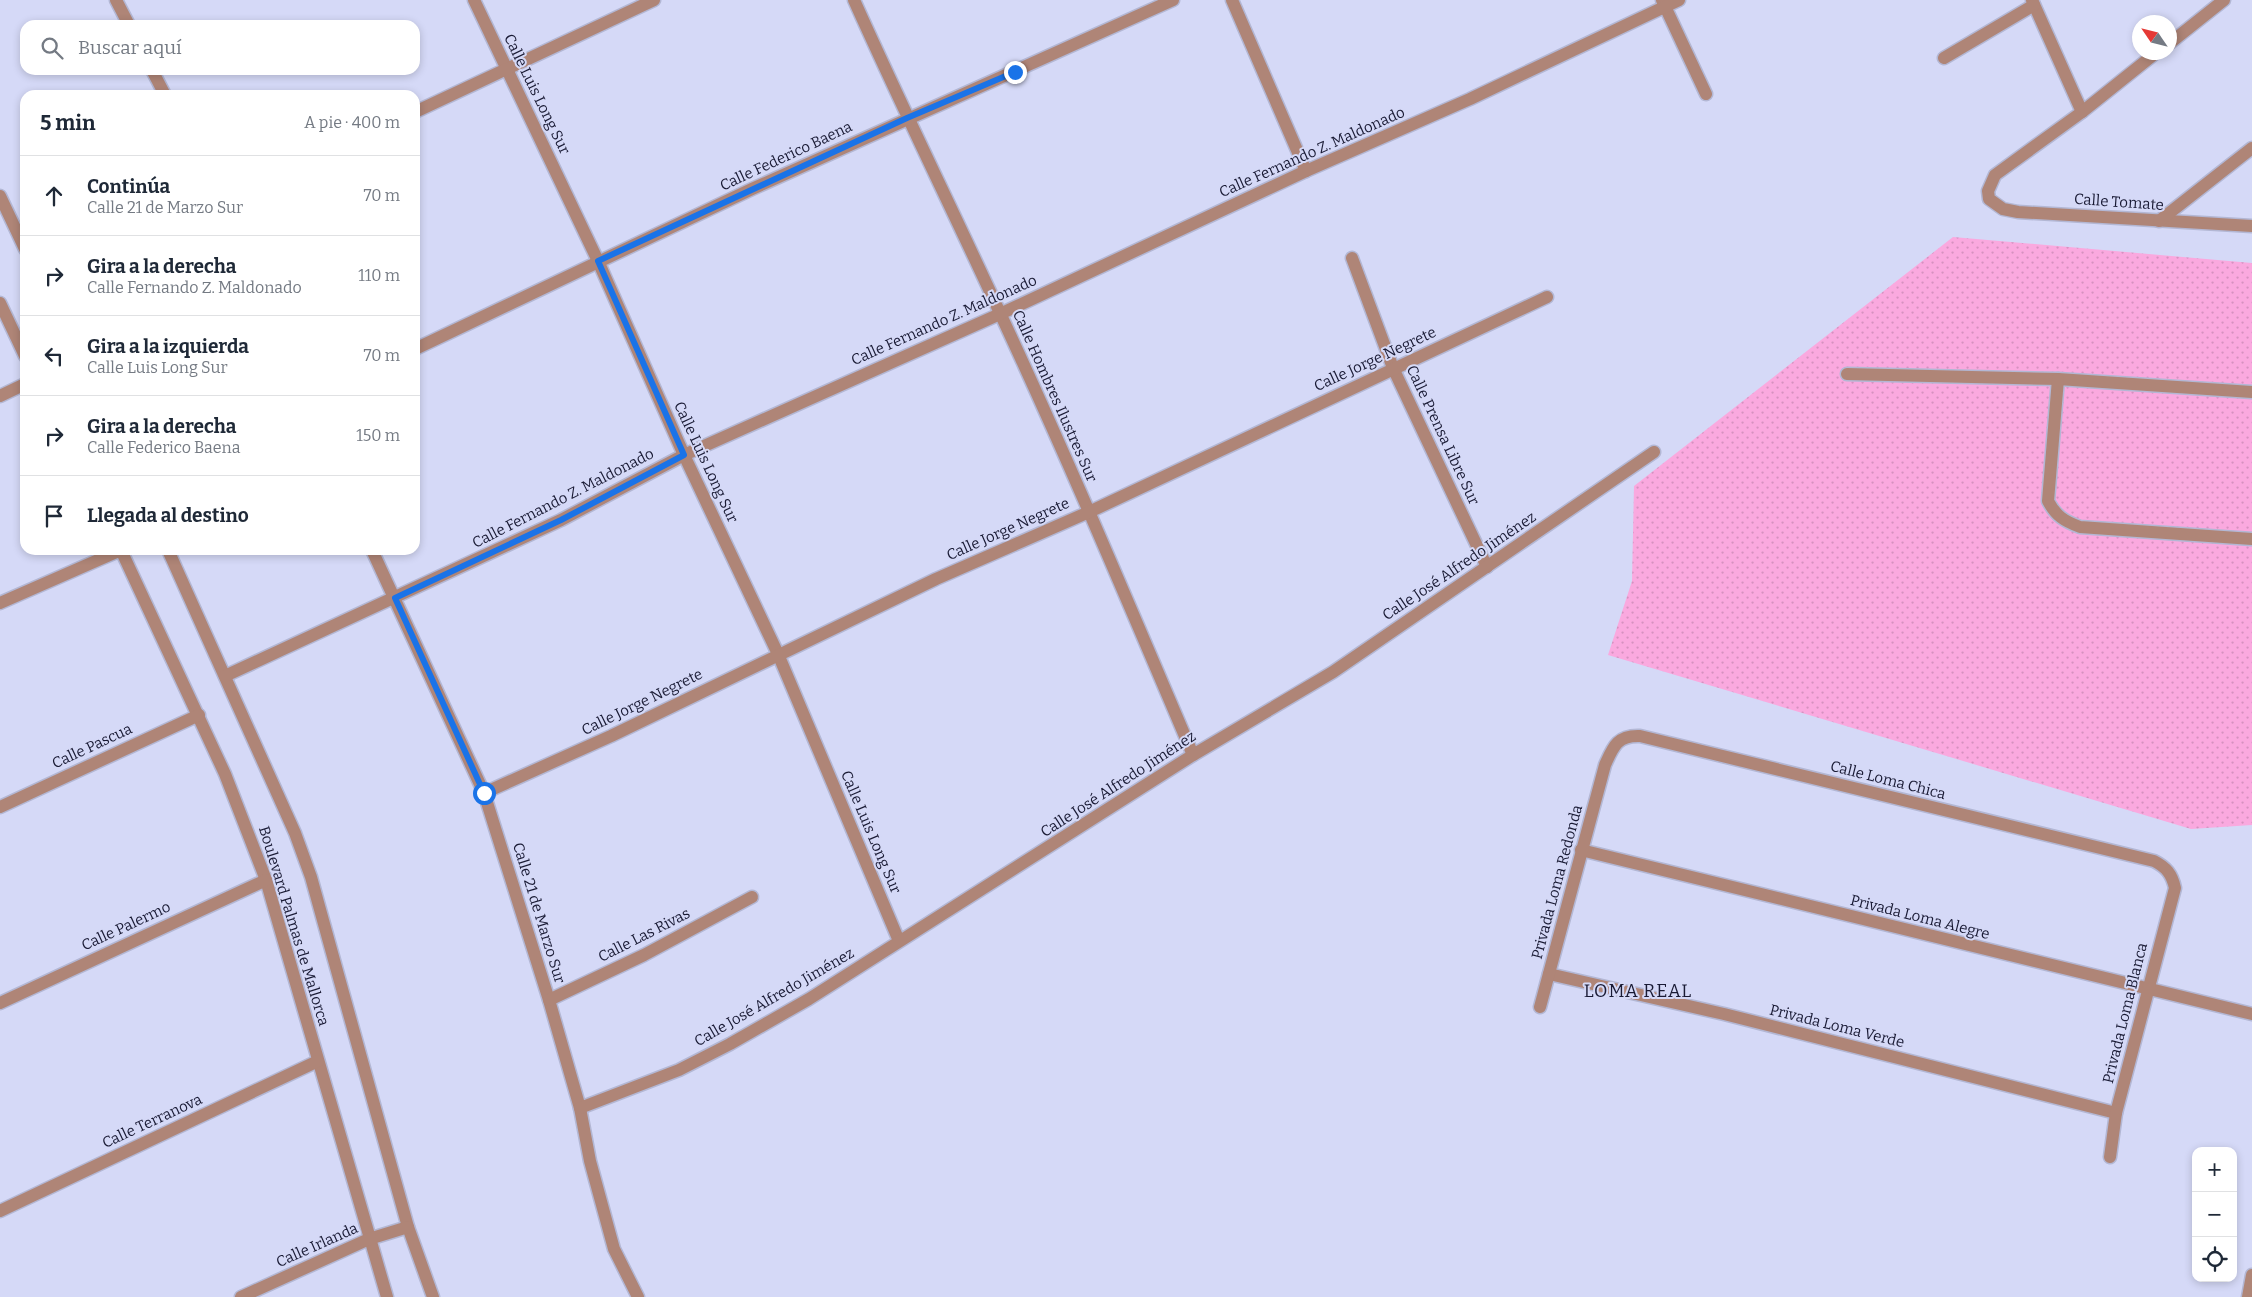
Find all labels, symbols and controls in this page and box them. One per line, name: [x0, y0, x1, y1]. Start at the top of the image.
north arrow: [2132, 15, 2177, 60]
search box: [20, 20, 420, 75]
street label: Calle Luis Long Sur: [500, 31, 574, 157]
icon: search: [38, 34, 66, 62]
text: Buscar aquí: [78, 36, 182, 59]
route end: [1004, 61, 1027, 84]
street label: Calle Fernando Z. Maldonado: [1216, 103, 1408, 201]
text: 5 min: [40, 110, 96, 136]
text: A pie · 400 m: [304, 113, 400, 132]
street label: Calle Federico Baena: [717, 117, 855, 195]
text: Continúa: [87, 175, 170, 198]
icon: ahead: [40, 182, 68, 210]
text: 70 m: [364, 186, 400, 205]
street label: Calle Tomate: [2073, 190, 2165, 214]
text: Calle 21 de Marzo Sur: [87, 198, 243, 217]
text: Gira a la derecha: [87, 255, 236, 278]
icon: right: [40, 262, 68, 290]
text: 110 m: [358, 266, 400, 285]
street label: Calle Fernando Z. Maldonado: [848, 271, 1040, 369]
text: Calle Fernando Z. Maldonado: [87, 278, 302, 297]
street label: Calle Hombres Ilustres Sur: [1009, 307, 1101, 485]
street label: Calle Jorge Negrete: [1311, 323, 1439, 395]
text: Gira a la izquierda: [87, 335, 249, 358]
icon: left: [40, 342, 68, 370]
text: 70 m: [364, 346, 400, 365]
text: Calle Luis Long Sur: [87, 358, 227, 377]
street label: Calle Prensa Libre Sur: [1403, 362, 1483, 508]
street label: Calle Luis Long Sur: [670, 399, 742, 526]
text: Gira a la derecha: [87, 415, 236, 438]
icon: right: [40, 422, 68, 450]
text: 150 m: [356, 426, 400, 445]
text: Calle Federico Baena: [87, 438, 240, 457]
street label: Calle Fernando Z. Maldonado: [469, 444, 657, 552]
street label: Calle Jorge Negrete: [944, 494, 1072, 564]
icon: arrive: [40, 502, 68, 530]
text: Llegada al destino: [87, 504, 249, 527]
street label: Calle José Alfredo Jiménez: [1379, 508, 1539, 624]
street label: Calle Jorge Negrete: [579, 665, 705, 739]
street label: Calle Pascua: [49, 720, 135, 772]
street label: Calle José Alfredo Jiménez: [1037, 727, 1199, 841]
street label: Calle Loma Chica: [1828, 757, 1948, 803]
street label: Calle Luis Long Sur: [837, 768, 905, 896]
route start: [473, 782, 496, 805]
street label: Privada Loma Redonda: [1528, 803, 1586, 961]
street label: Boulevard Palmas de Mallorca: [255, 824, 333, 1028]
street label: Calle 21 de Marzo Sur: [509, 840, 569, 986]
street label: Privada Loma Alegre: [1848, 891, 1992, 943]
street label: Calle Palermo: [79, 898, 173, 954]
street label: Calle Las Rivas: [595, 904, 693, 966]
street label: Privada Loma Blanca: [2099, 941, 2151, 1085]
street label: Calle José Alfredo Jiménez: [691, 944, 857, 1050]
district label: LOMA REAL: [1584, 980, 1692, 1002]
street label: Privada Loma Verde: [1768, 1001, 1906, 1051]
street label: Calle Terranova: [99, 1090, 205, 1152]
map controls: [2192, 1147, 2237, 1282]
button: +: [2192, 1147, 2237, 1192]
button: −: [2192, 1192, 2237, 1237]
street label: Calle Irlanda: [273, 1219, 361, 1271]
button: locate: [2192, 1237, 2237, 1282]

